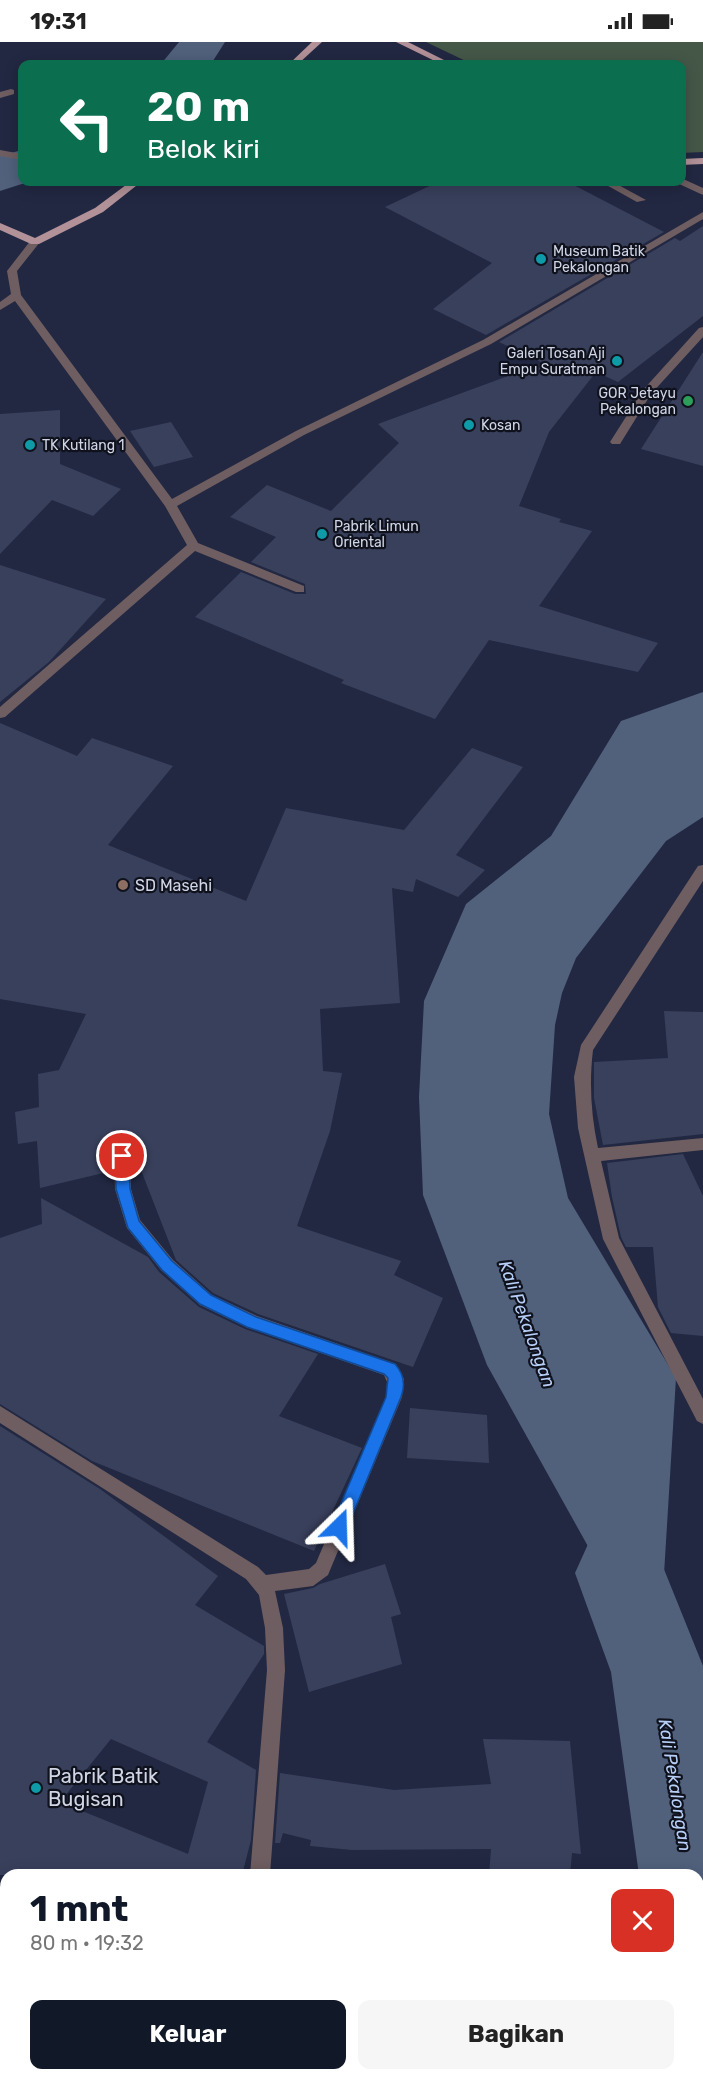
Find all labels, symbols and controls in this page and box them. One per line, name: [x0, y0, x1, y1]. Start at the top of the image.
text: 19:31: [30, 8, 87, 35]
text: 20 m: [147, 82, 250, 132]
icon: left: [48, 84, 126, 162]
text: Belok kiri: [147, 133, 260, 165]
place label: Museum Batik Pekalongan: [553, 243, 646, 276]
marker: Museum Batik Pekalongan: [534, 252, 548, 266]
place label: Galeri Tosan Aji Empu Suratman: [500, 345, 605, 378]
marker: Galeri Tosan Aji Empu Suratman: [610, 354, 624, 368]
place label: GOR Jetayu Pekalongan: [599, 385, 676, 418]
marker: GOR Jetayu Pekalongan: [681, 394, 695, 408]
place label: Kosan: [481, 417, 520, 434]
marker: Kosan: [462, 418, 476, 432]
place label: TK Kutilang 1: [42, 437, 125, 454]
marker: TK Kutilang 1: [23, 438, 37, 452]
place label: Pabrik Limun Oriental: [334, 518, 419, 551]
marker: Pabrik Limun Oriental: [315, 527, 329, 541]
place label: SD Masehi: [135, 876, 212, 895]
marker: SD Masehi: [116, 878, 130, 892]
pin: [96, 1130, 147, 1181]
icon: arrive: [105, 1139, 138, 1172]
water label: Kali Pekalongan: [494, 1257, 560, 1391]
position arrow: [307, 1495, 371, 1559]
water label: Kali Pekalongan: [654, 1717, 696, 1853]
place label: Pabrik Batik Bugisan: [48, 1764, 159, 1811]
marker: Pabrik Batik Bugisan: [29, 1781, 43, 1795]
text: 1 mnt: [30, 1887, 128, 1930]
button: close: [611, 1889, 674, 1952]
text: 80 m · 19:32: [30, 1931, 144, 1955]
button: Keluar: [30, 2000, 346, 2069]
button: Bagikan: [358, 2000, 674, 2069]

